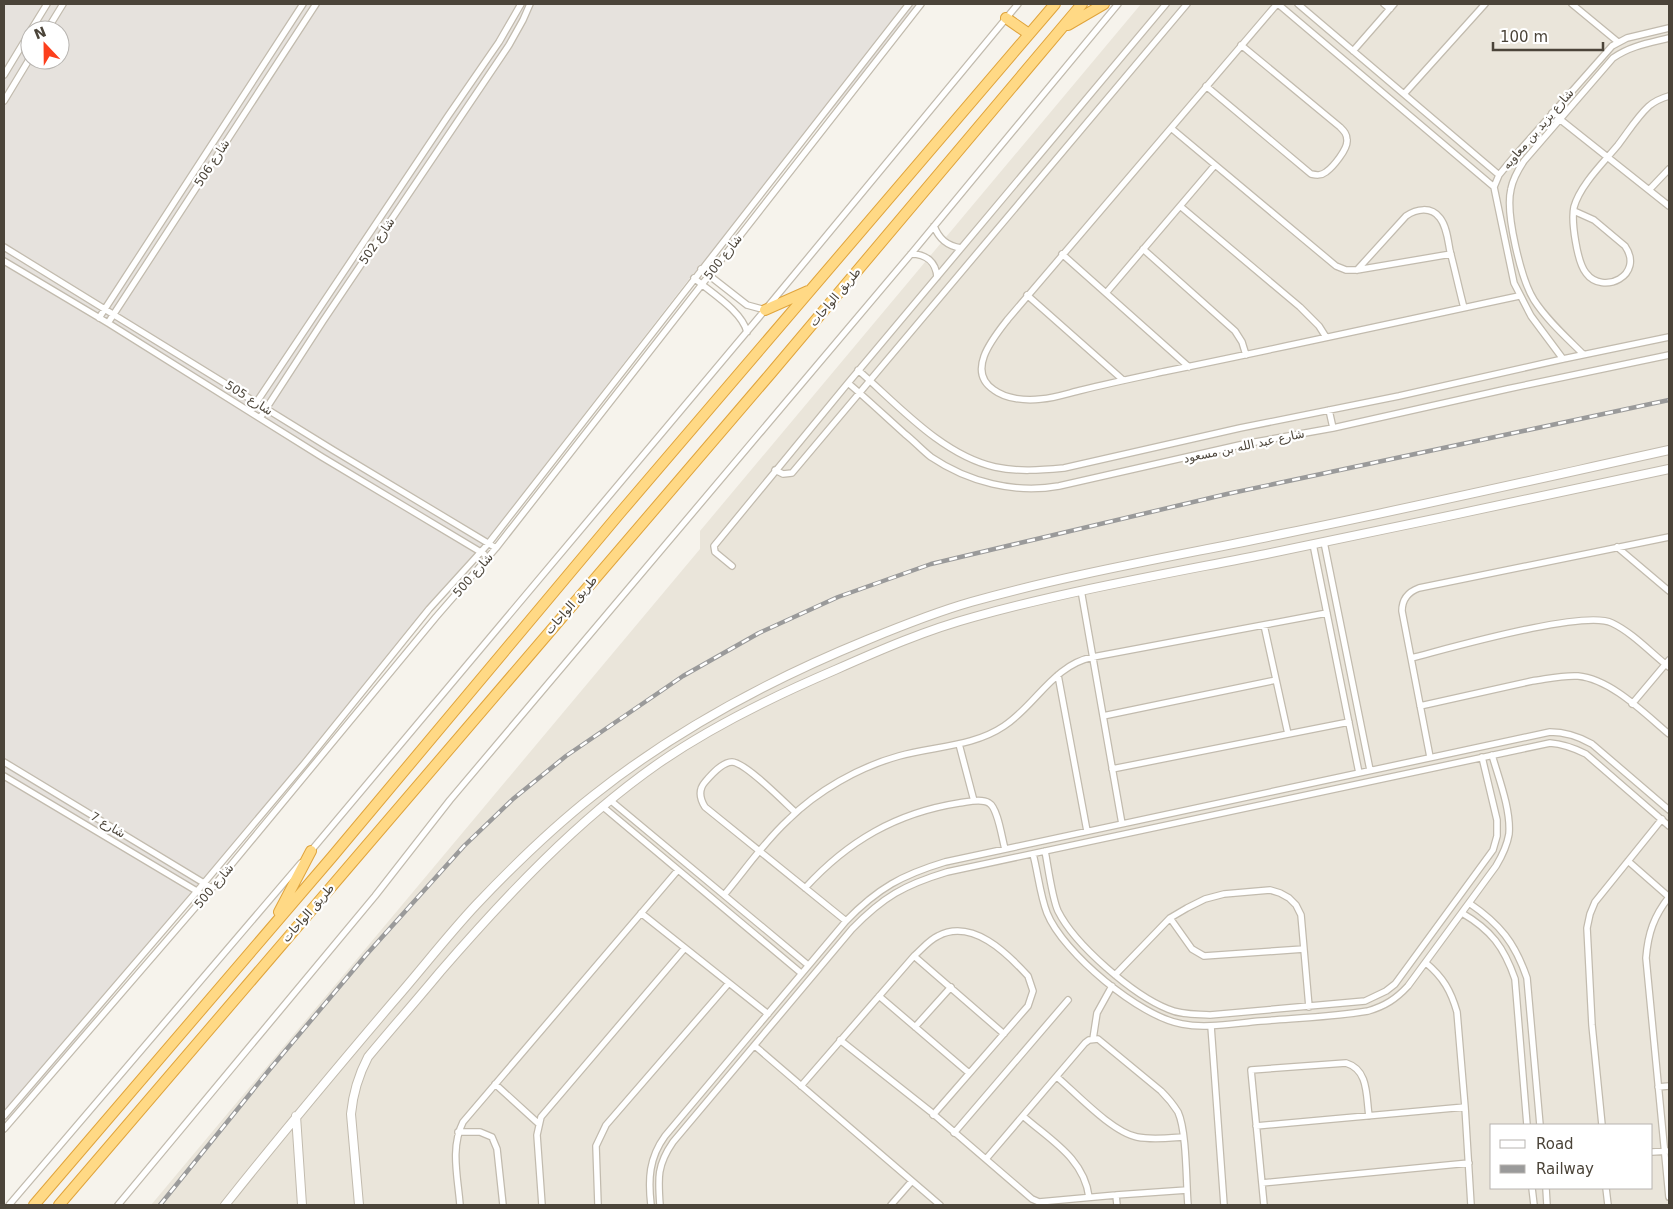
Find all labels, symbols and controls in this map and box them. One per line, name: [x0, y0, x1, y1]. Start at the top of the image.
north arrow: [20, 20, 70, 70]
scale bar: [1493, 20, 1603, 52]
text: N: [32, 23, 49, 43]
text: 100 m: [1500, 28, 1548, 46]
street label: شارع يزيد بن معاويه: [1499, 86, 1577, 173]
street label: شارع 506: [192, 137, 233, 190]
street label: شارع 502: [356, 215, 399, 268]
street label: شارع 500: [701, 232, 746, 283]
street label: طريق الواحات: [806, 265, 864, 330]
street label: شارع 505: [222, 378, 275, 419]
street label: شارع عبد الله بن مسعود: [1182, 426, 1306, 467]
street label: شارع 500: [450, 550, 497, 600]
street label: طريق الواحات: [542, 573, 601, 638]
street label: شارع 7: [88, 809, 128, 842]
street label: شارع 500: [191, 861, 237, 912]
street label: طريق الواحات: [279, 881, 338, 946]
legend: [1490, 1124, 1653, 1189]
text: Road: [1536, 1135, 1574, 1153]
text: Railway: [1536, 1160, 1594, 1178]

